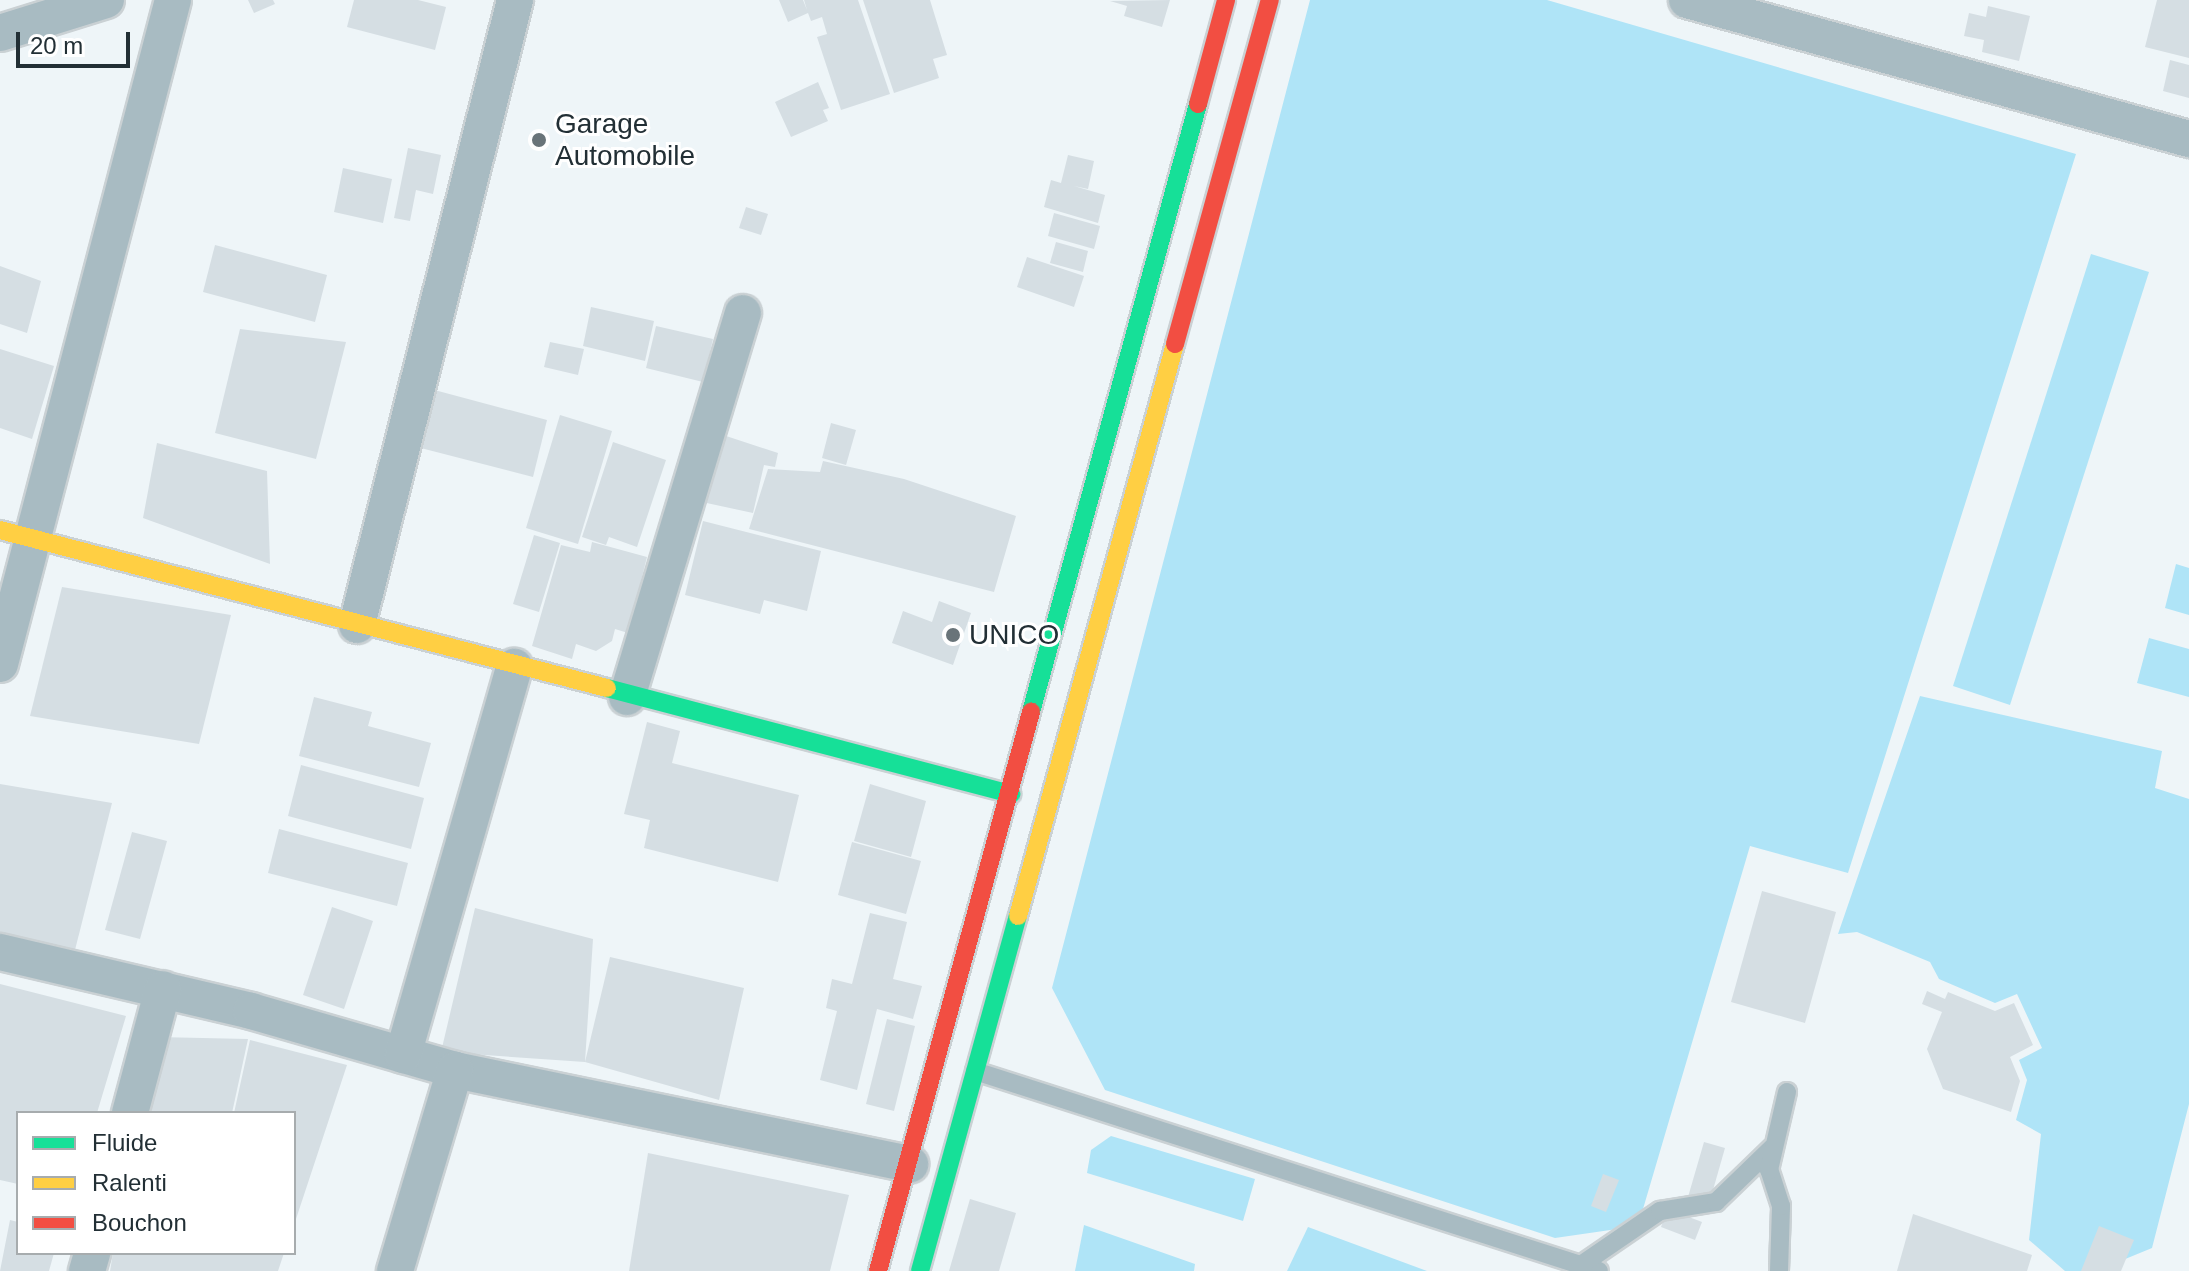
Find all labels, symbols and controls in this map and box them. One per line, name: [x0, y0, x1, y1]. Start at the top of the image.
scale bar: [20, 16, 134, 66]
text: 20 m: [30, 32, 83, 59]
place label: Garage Automobile: [555, 107, 695, 173]
marker: Garage Automobile: [530, 131, 548, 149]
place label: UNICO: [969, 618, 1059, 652]
marker: UNICO: [944, 626, 962, 644]
legend: [16, 1111, 296, 1255]
text: Fluide: [92, 1129, 157, 1156]
text: Ralenti: [92, 1169, 167, 1196]
text: Bouchon: [92, 1209, 187, 1236]

